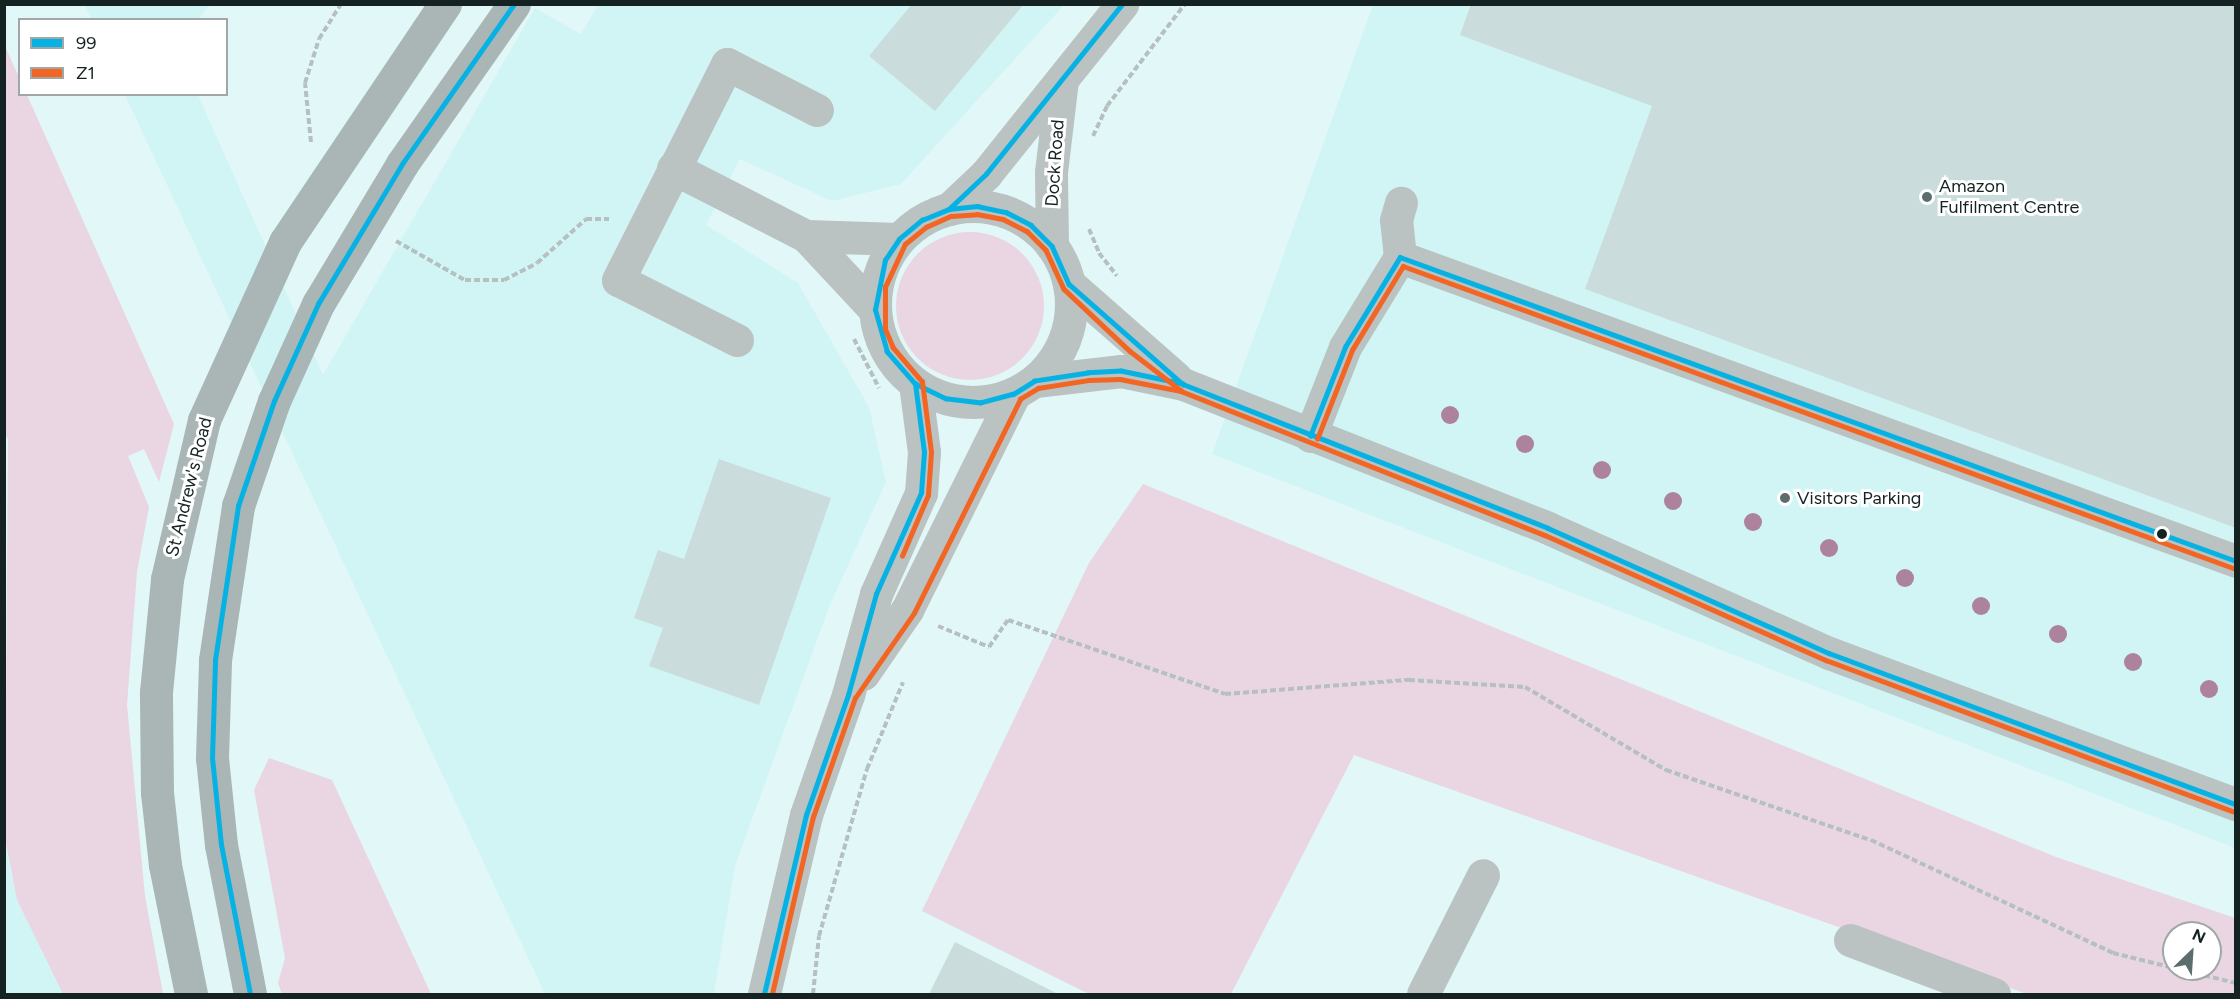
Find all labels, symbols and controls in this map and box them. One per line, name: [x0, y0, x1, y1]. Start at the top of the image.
legend: [18, 18, 228, 96]
text: 99: [76, 32, 96, 54]
text: Z1: [76, 62, 95, 84]
street label: Dock Road: [1041, 119, 1069, 207]
place label: Amazon Fulfilment Centre: [1939, 176, 2079, 219]
marker: Amazon Fulfilment Centre: [1920, 190, 1934, 204]
street label: St Andrew's Road: [161, 415, 217, 559]
place label: Visitors Parking: [1797, 487, 1921, 509]
marker: Visitors Parking: [1778, 491, 1792, 505]
unlabelled marker: [2156, 528, 2168, 540]
north arrow: [2162, 921, 2222, 981]
text: N: [2189, 925, 2209, 947]

